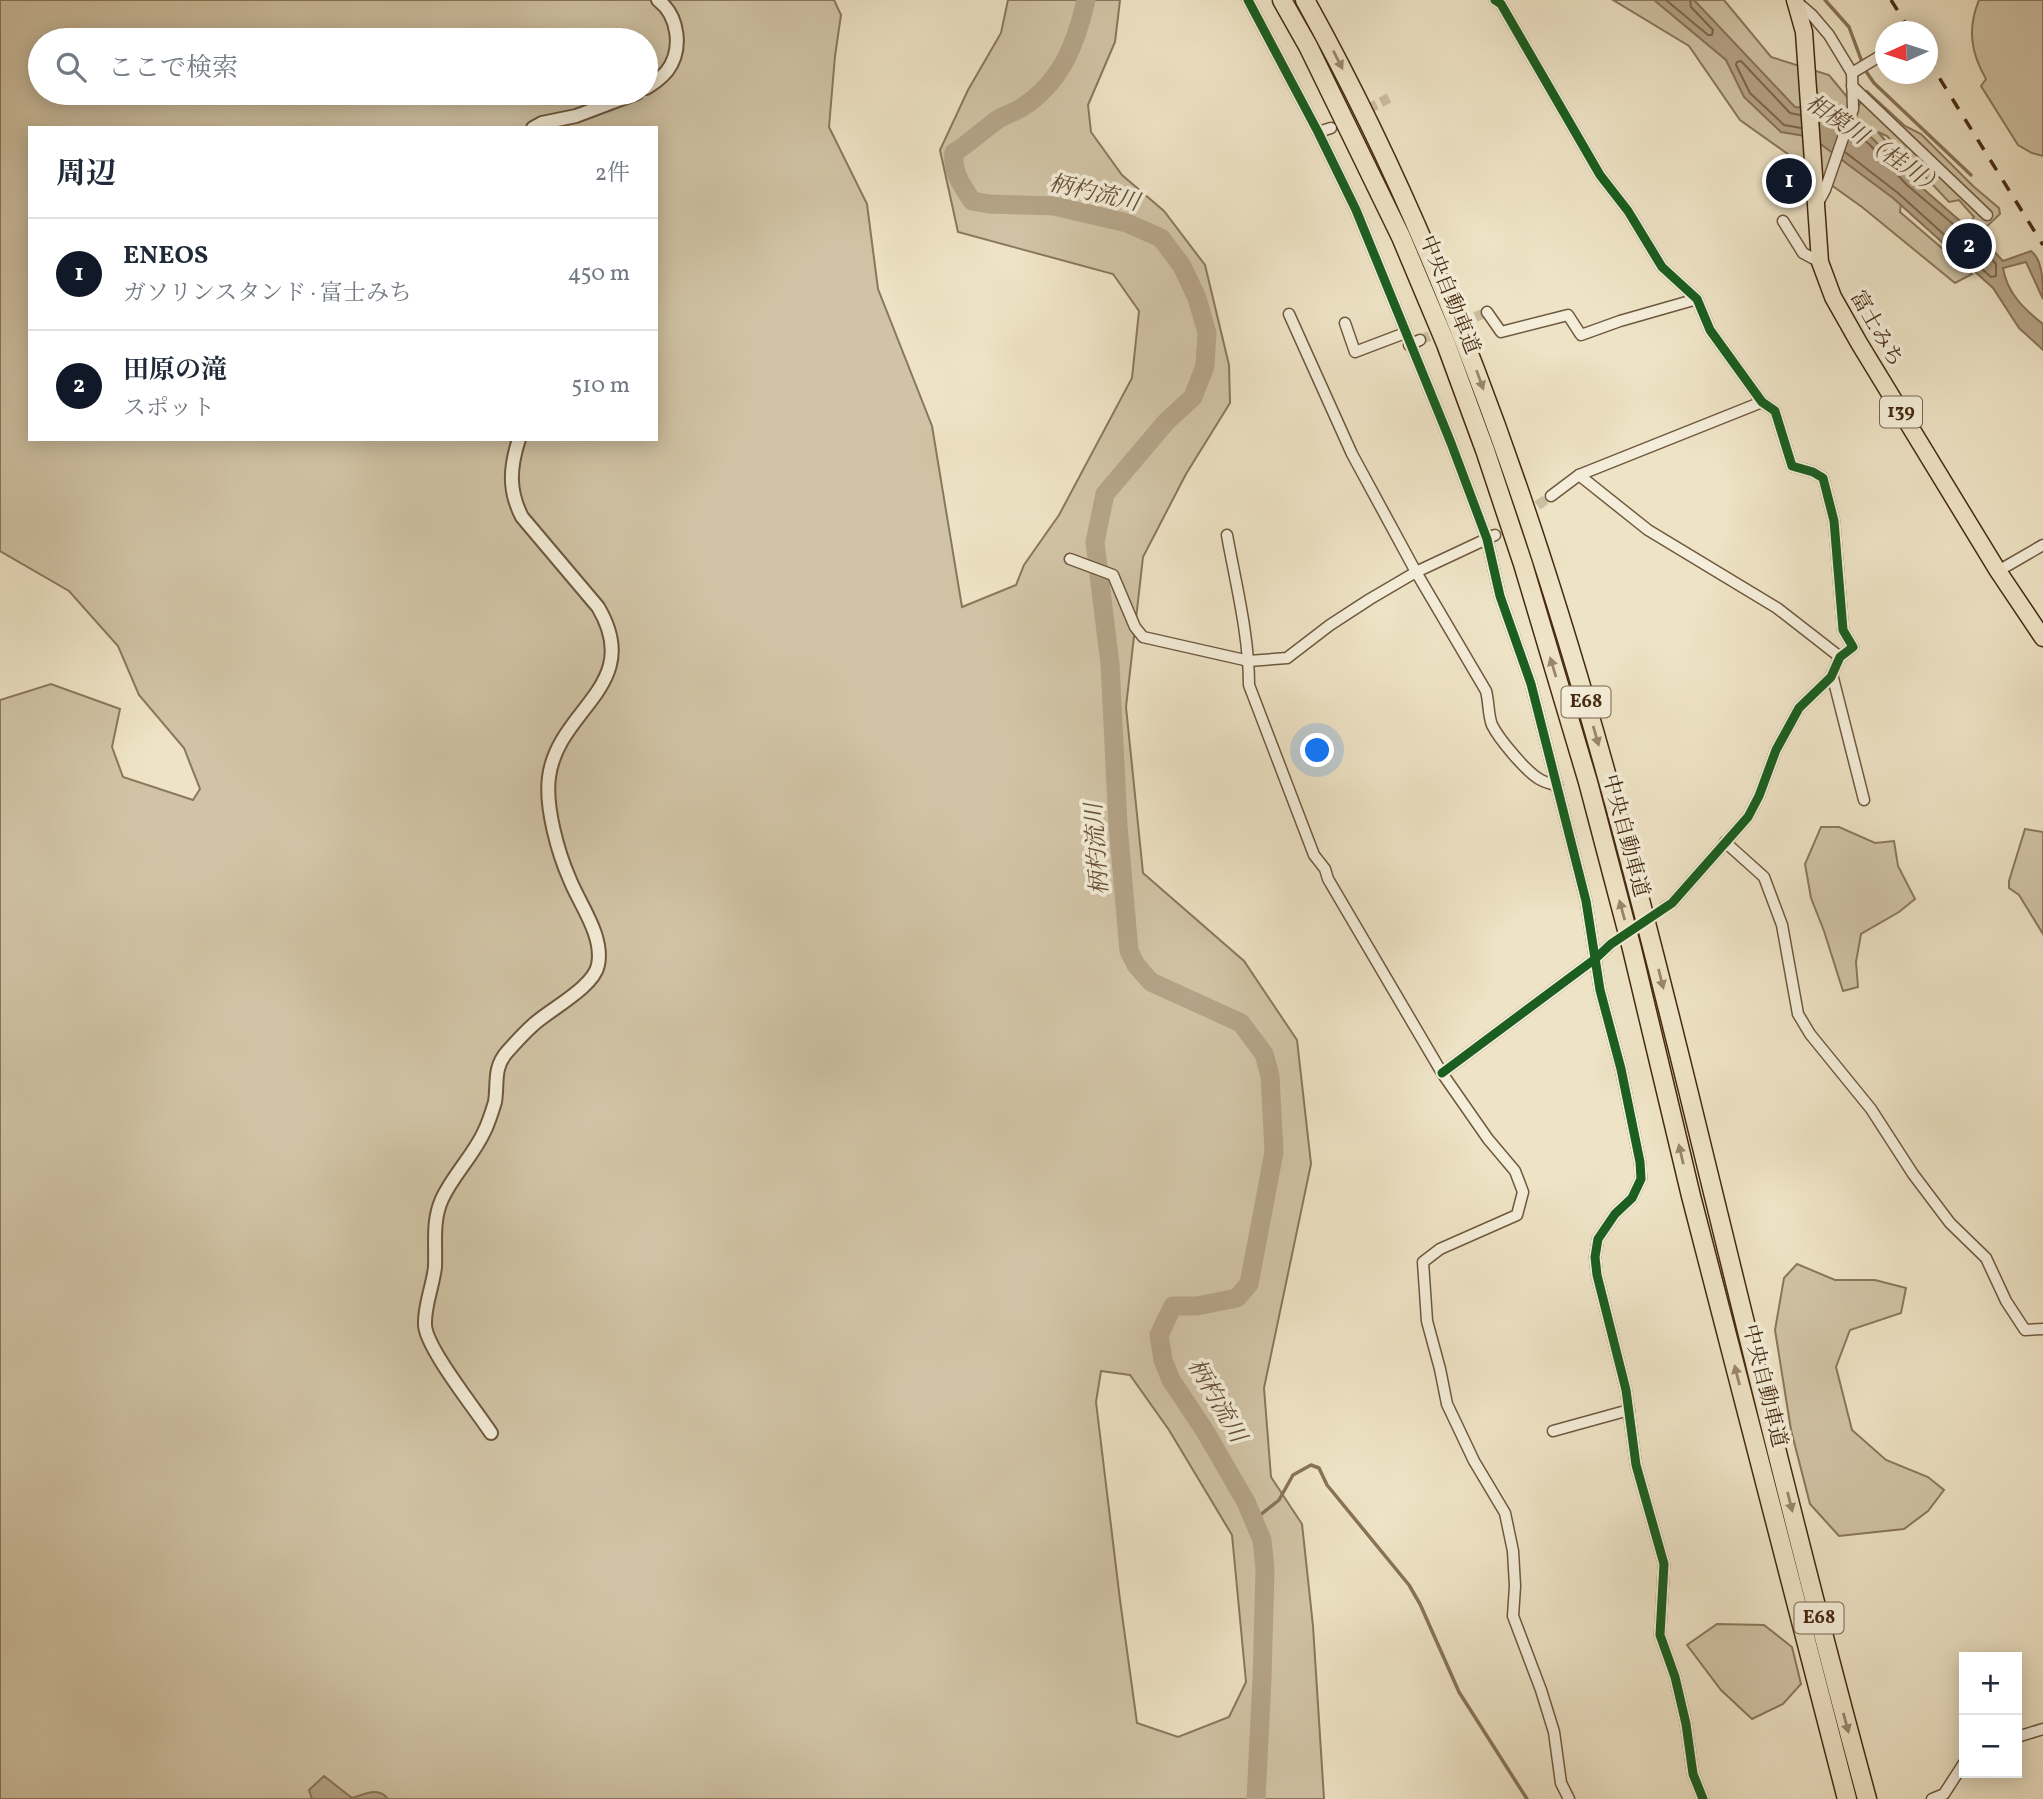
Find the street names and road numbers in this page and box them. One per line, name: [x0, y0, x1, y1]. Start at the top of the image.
street label: 中央自動車道: [1412, 231, 1486, 359]
street label: 富士みち: [1842, 285, 1910, 373]
road number: 139: [1880, 396, 1922, 428]
road number: E68: [1562, 687, 1610, 718]
street label: 中央自動車道: [1595, 771, 1655, 901]
street label: 中央自動車道: [1735, 1321, 1793, 1451]
road number: E68: [1794, 1602, 1843, 1634]

